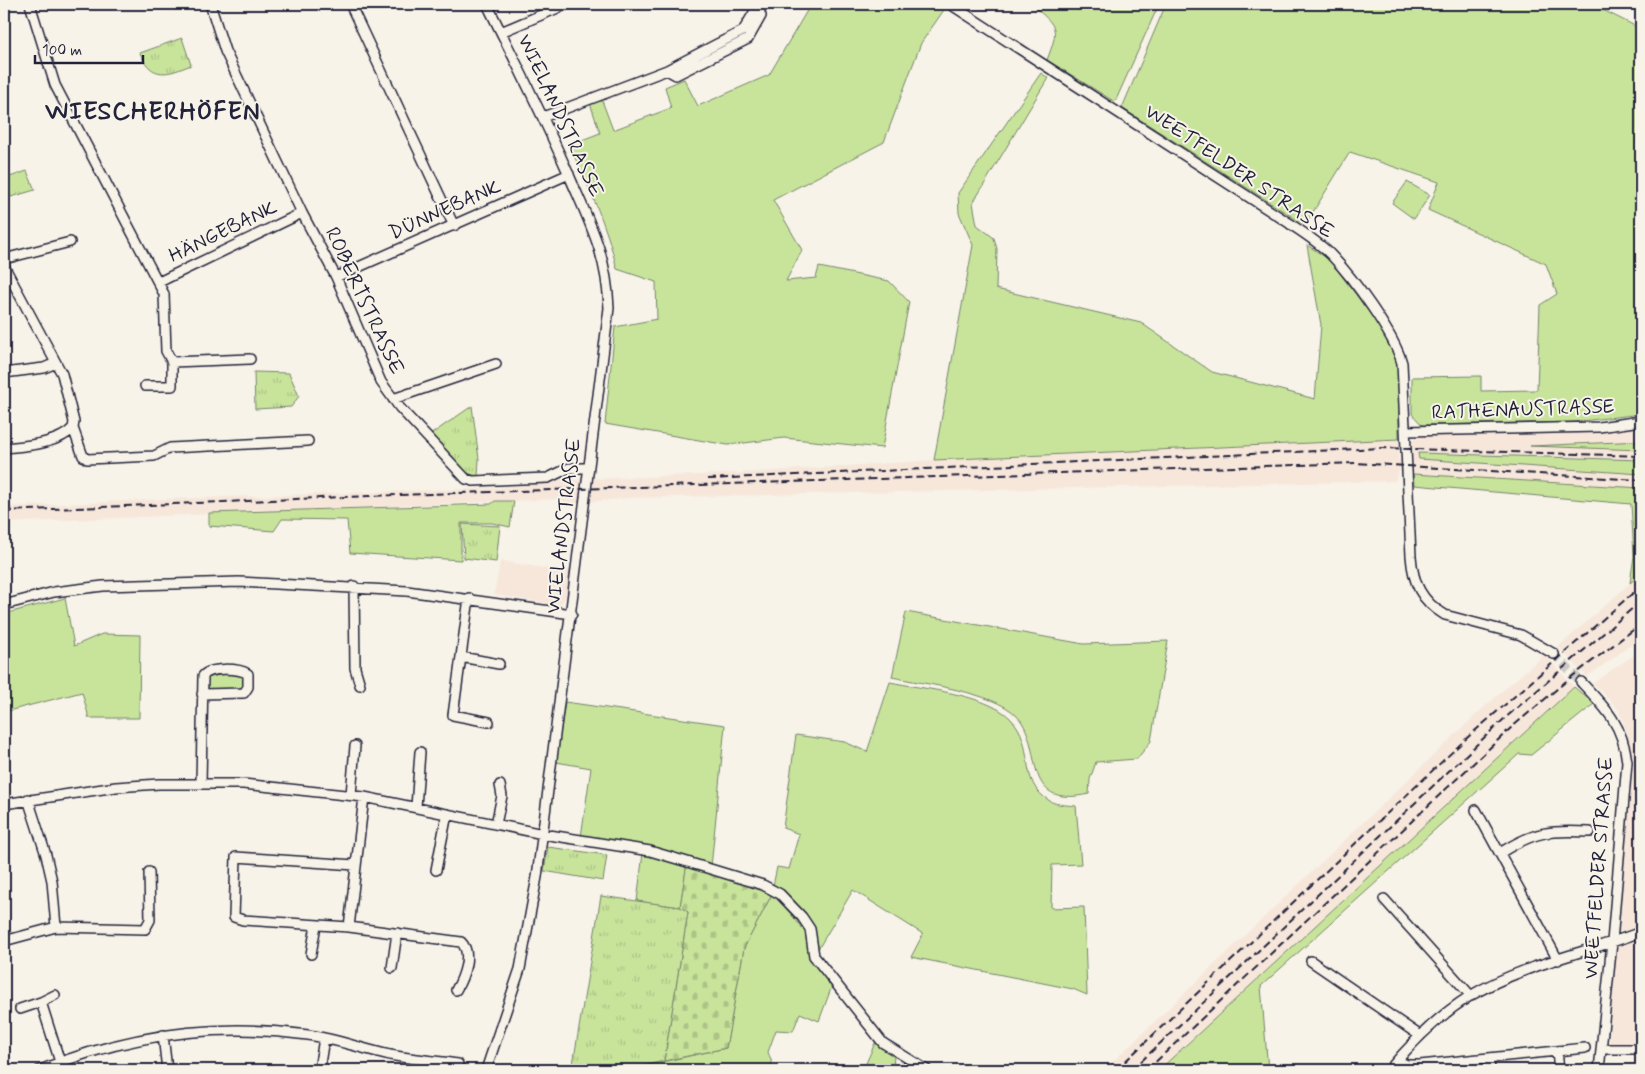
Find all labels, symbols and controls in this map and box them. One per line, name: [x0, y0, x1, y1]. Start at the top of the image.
street label: WIELANDSTRASSE: [510, 30, 610, 202]
scale bar: [35, 32, 142, 64]
text: 100 m: [42, 41, 82, 61]
district label: WIESCHERHÖFEN: [44, 96, 261, 129]
street label: WEETFELDER STRASSE: [1139, 98, 1339, 246]
street label: DÜNNEBANK: [385, 173, 506, 247]
street label: HÄNGEBANK: [164, 194, 282, 270]
street label: ROBERTSTRASSE: [318, 223, 410, 379]
street label: RATHENAUSTRASSE: [1431, 393, 1615, 427]
street label: WIELANDSTRASSE: [540, 437, 588, 615]
street label: WEETFELDER STRASSE: [1578, 756, 1620, 980]

